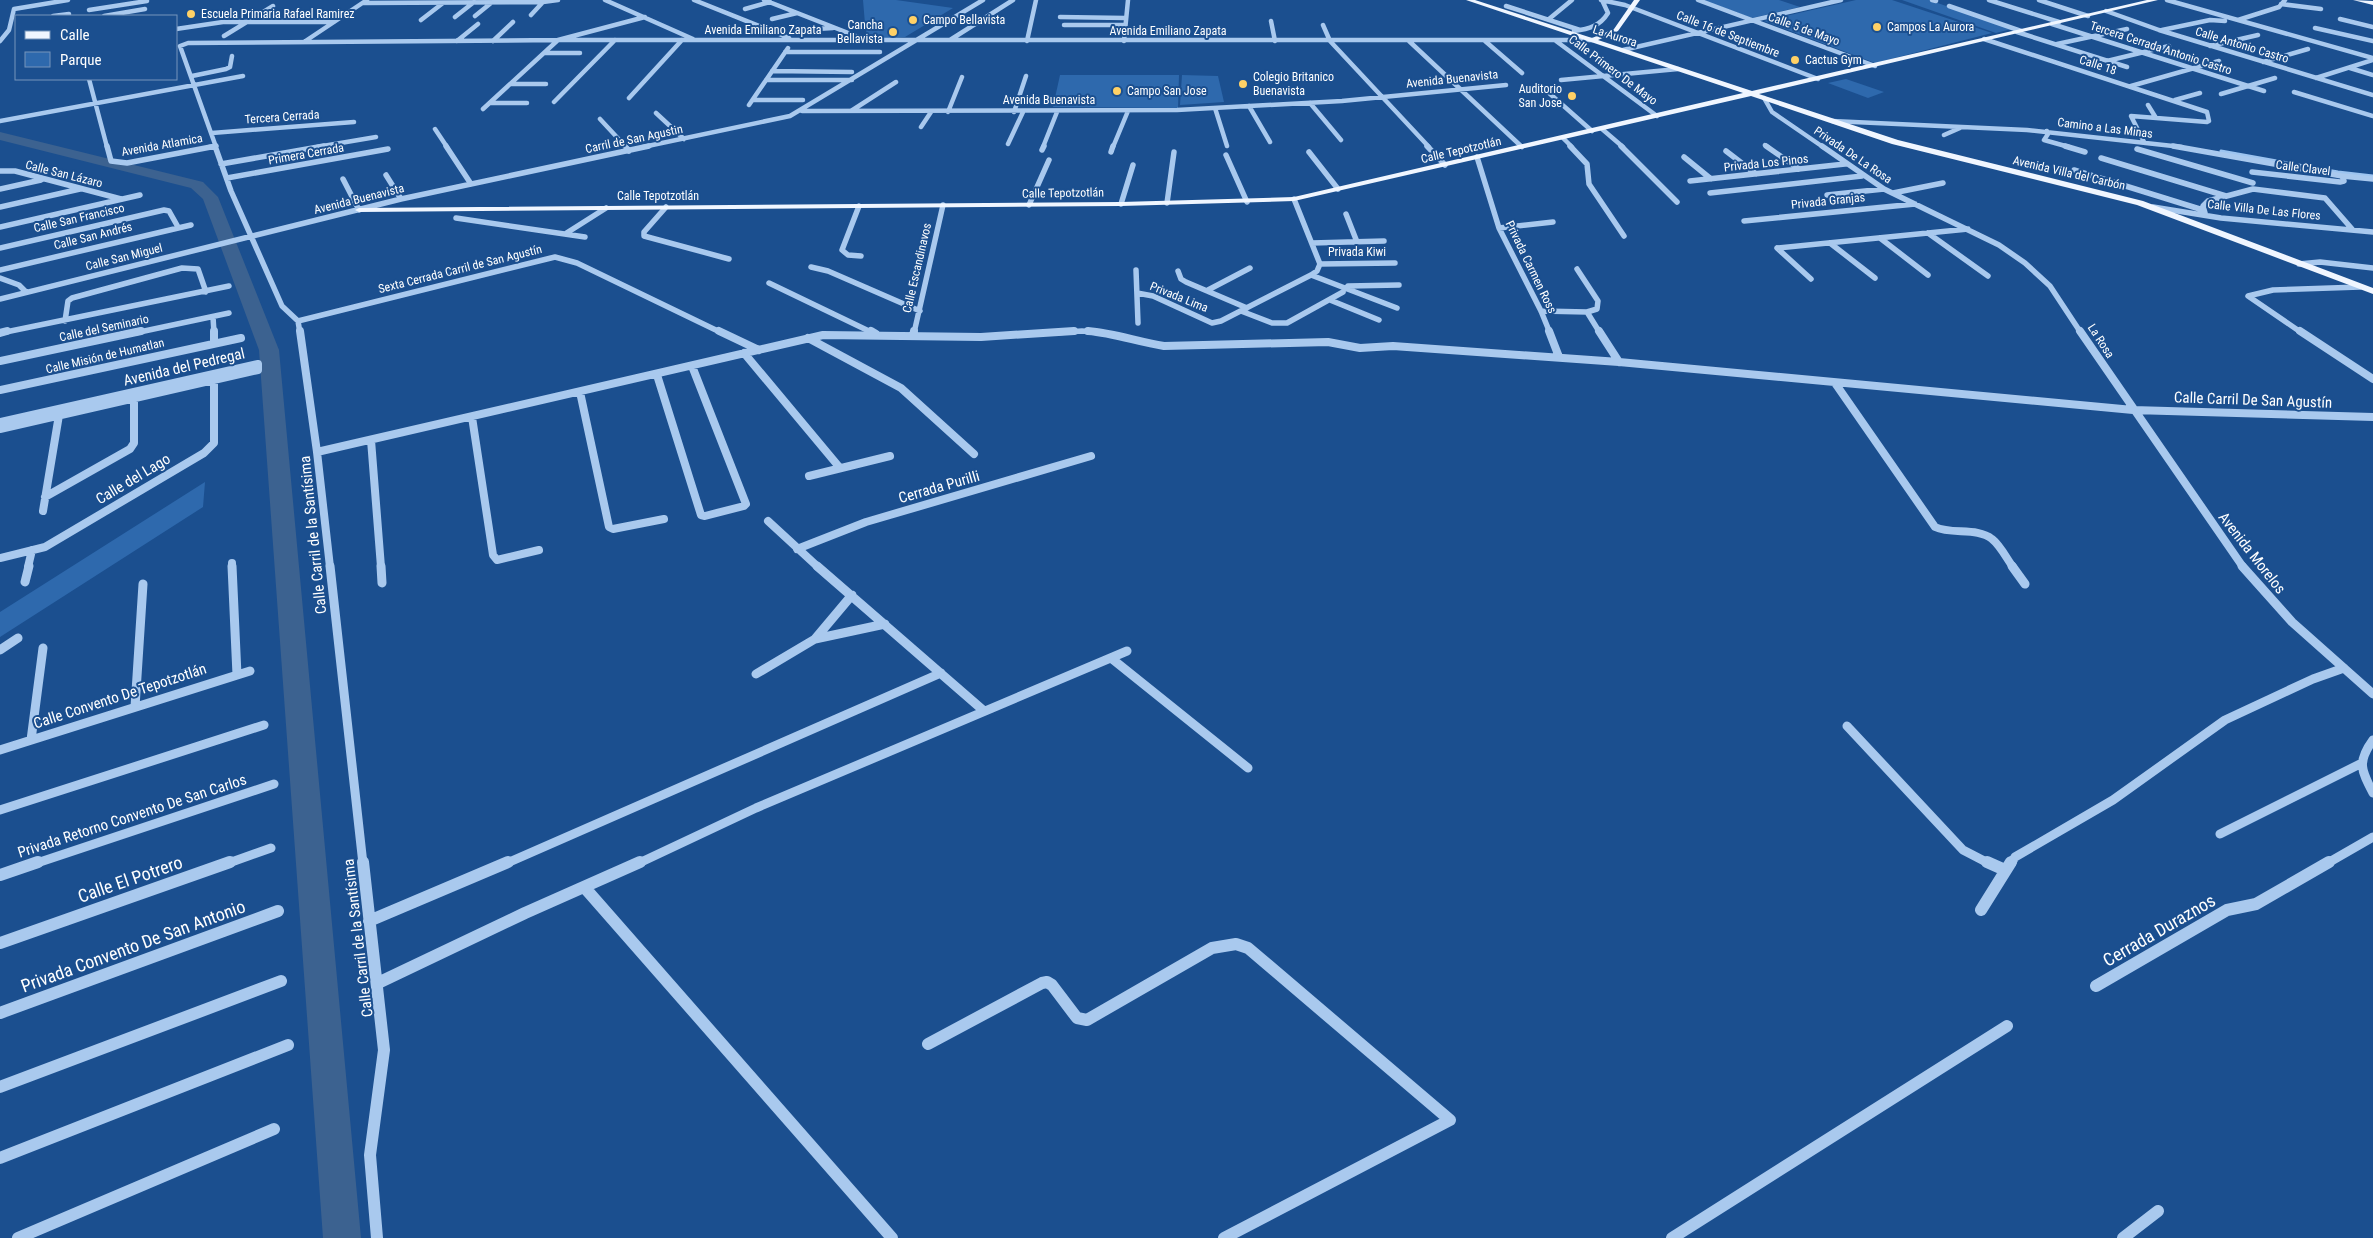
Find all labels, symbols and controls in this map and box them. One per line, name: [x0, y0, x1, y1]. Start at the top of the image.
place label: Escuela Primaria Rafael Ramirez: [201, 7, 355, 21]
marker: Escuela Primaria Rafael Ramirez: [185, 8, 197, 20]
street label: Calle 16 de Septiembre: [1675, 8, 1782, 60]
street label: Calle 5 de Mayo: [1766, 10, 1842, 48]
place label: Campo Bellavista: [923, 13, 1006, 27]
marker: Campo Bellavista: [907, 14, 919, 26]
legend: [15, 15, 178, 80]
place label: Cancha Bellavista: [837, 18, 883, 46]
street label: Tercera Cerrada Antonio Castro: [2088, 18, 2234, 78]
place label: Campos La Aurora: [1887, 20, 1975, 34]
marker: Campos La Aurora: [1871, 21, 1883, 33]
street label: La Aurora: [1591, 22, 1639, 50]
street label: Avenida Emiliano Zapata: [705, 23, 822, 37]
street label: Avenida Emiliano Zapata: [1110, 24, 1227, 38]
street label: Calle Antonio Castro: [2194, 24, 2290, 66]
text: Calle: [60, 26, 90, 44]
marker: Cancha Bellavista: [887, 26, 899, 38]
street label: Calle Primero De Mayo: [1566, 32, 1660, 108]
text: Parque: [60, 51, 102, 69]
street label: Calle 18: [2078, 52, 2118, 78]
place label: Cactus Gym: [1805, 53, 1862, 67]
marker: Cactus Gym: [1789, 54, 1801, 66]
street label: Avenida Buenavista: [1405, 67, 1499, 91]
place label: Colegio Britanico Buenavista: [1253, 70, 1334, 98]
marker: Colegio Britanico Buenavista: [1237, 78, 1249, 90]
place label: Auditorio San Jose: [1519, 82, 1562, 110]
place label: Campo San Jose: [1127, 84, 1207, 98]
marker: Campo San Jose: [1111, 85, 1123, 97]
marker: Auditorio San Jose: [1566, 90, 1578, 102]
street label: Avenida Buenavista: [1003, 93, 1095, 107]
street label: Tercera Cerrada: [244, 107, 320, 127]
street label: Camino a Las Minas: [2057, 115, 2153, 141]
street label: Carril de San Agustin: [584, 122, 684, 156]
street label: Privada De La Rosa: [1811, 124, 1895, 186]
street label: Avenida Atlamica: [120, 131, 204, 159]
street label: Calle Tepotzotlán: [1419, 134, 1503, 166]
street label: Primera Cerrada: [267, 140, 345, 168]
street label: Privada Los Pinos: [1723, 152, 1809, 174]
street label: Avenida Villa del Carbón: [2011, 153, 2127, 193]
street label: Calle San Lázaro: [24, 158, 104, 190]
street label: Calle Clavel: [2275, 158, 2331, 178]
street label: Avenida Buenavista: [312, 181, 406, 217]
street label: Calle Tepotzotlán: [1022, 185, 1104, 201]
street label: Calle Tepotzotlán: [617, 189, 699, 203]
street label: Privada Granjas: [1790, 190, 1866, 212]
street label: Calle Villa De Las Flores: [2207, 197, 2321, 223]
street label: Calle San Francisco: [32, 201, 126, 235]
street label: Calle San Andrés: [52, 219, 134, 253]
street label: Privada Carmen Ross: [1503, 219, 1559, 315]
street label: Calle Escandinavos: [900, 222, 934, 314]
street label: Calle San Miguel: [84, 241, 164, 273]
street label: Sexta Cerrada Carril de San Agustín: [377, 242, 543, 296]
street label: Privada Kiwi: [1328, 245, 1386, 259]
street label: Privada Lima: [1148, 279, 1210, 315]
street label: Calle del Seminario: [58, 312, 150, 344]
street label: La Rosa: [2085, 321, 2117, 361]
street label: Calle Misión de Humatlan: [44, 335, 166, 376]
street label: Avenida del Pedregal: [122, 344, 246, 390]
street label: Calle Carril De San Agustín: [2174, 388, 2332, 412]
street label: Calle del Lago: [93, 450, 173, 508]
street label: Calle Carril de la Santísima: [296, 455, 330, 615]
street label: Cerrada Purilli: [896, 467, 982, 507]
street label: Avenida Morelos: [2215, 509, 2290, 597]
street label: Calle Convento De Tepotzotlán: [31, 660, 209, 732]
street label: Privada Retorno Convento De San Carlos: [15, 770, 249, 862]
street label: Calle El Potrero: [75, 851, 185, 907]
street label: Calle Carril de la Santísima: [339, 858, 377, 1018]
street label: Cerrada Duraznos: [2099, 889, 2219, 971]
street label: Privada Convento De San Antonio: [18, 896, 248, 996]

